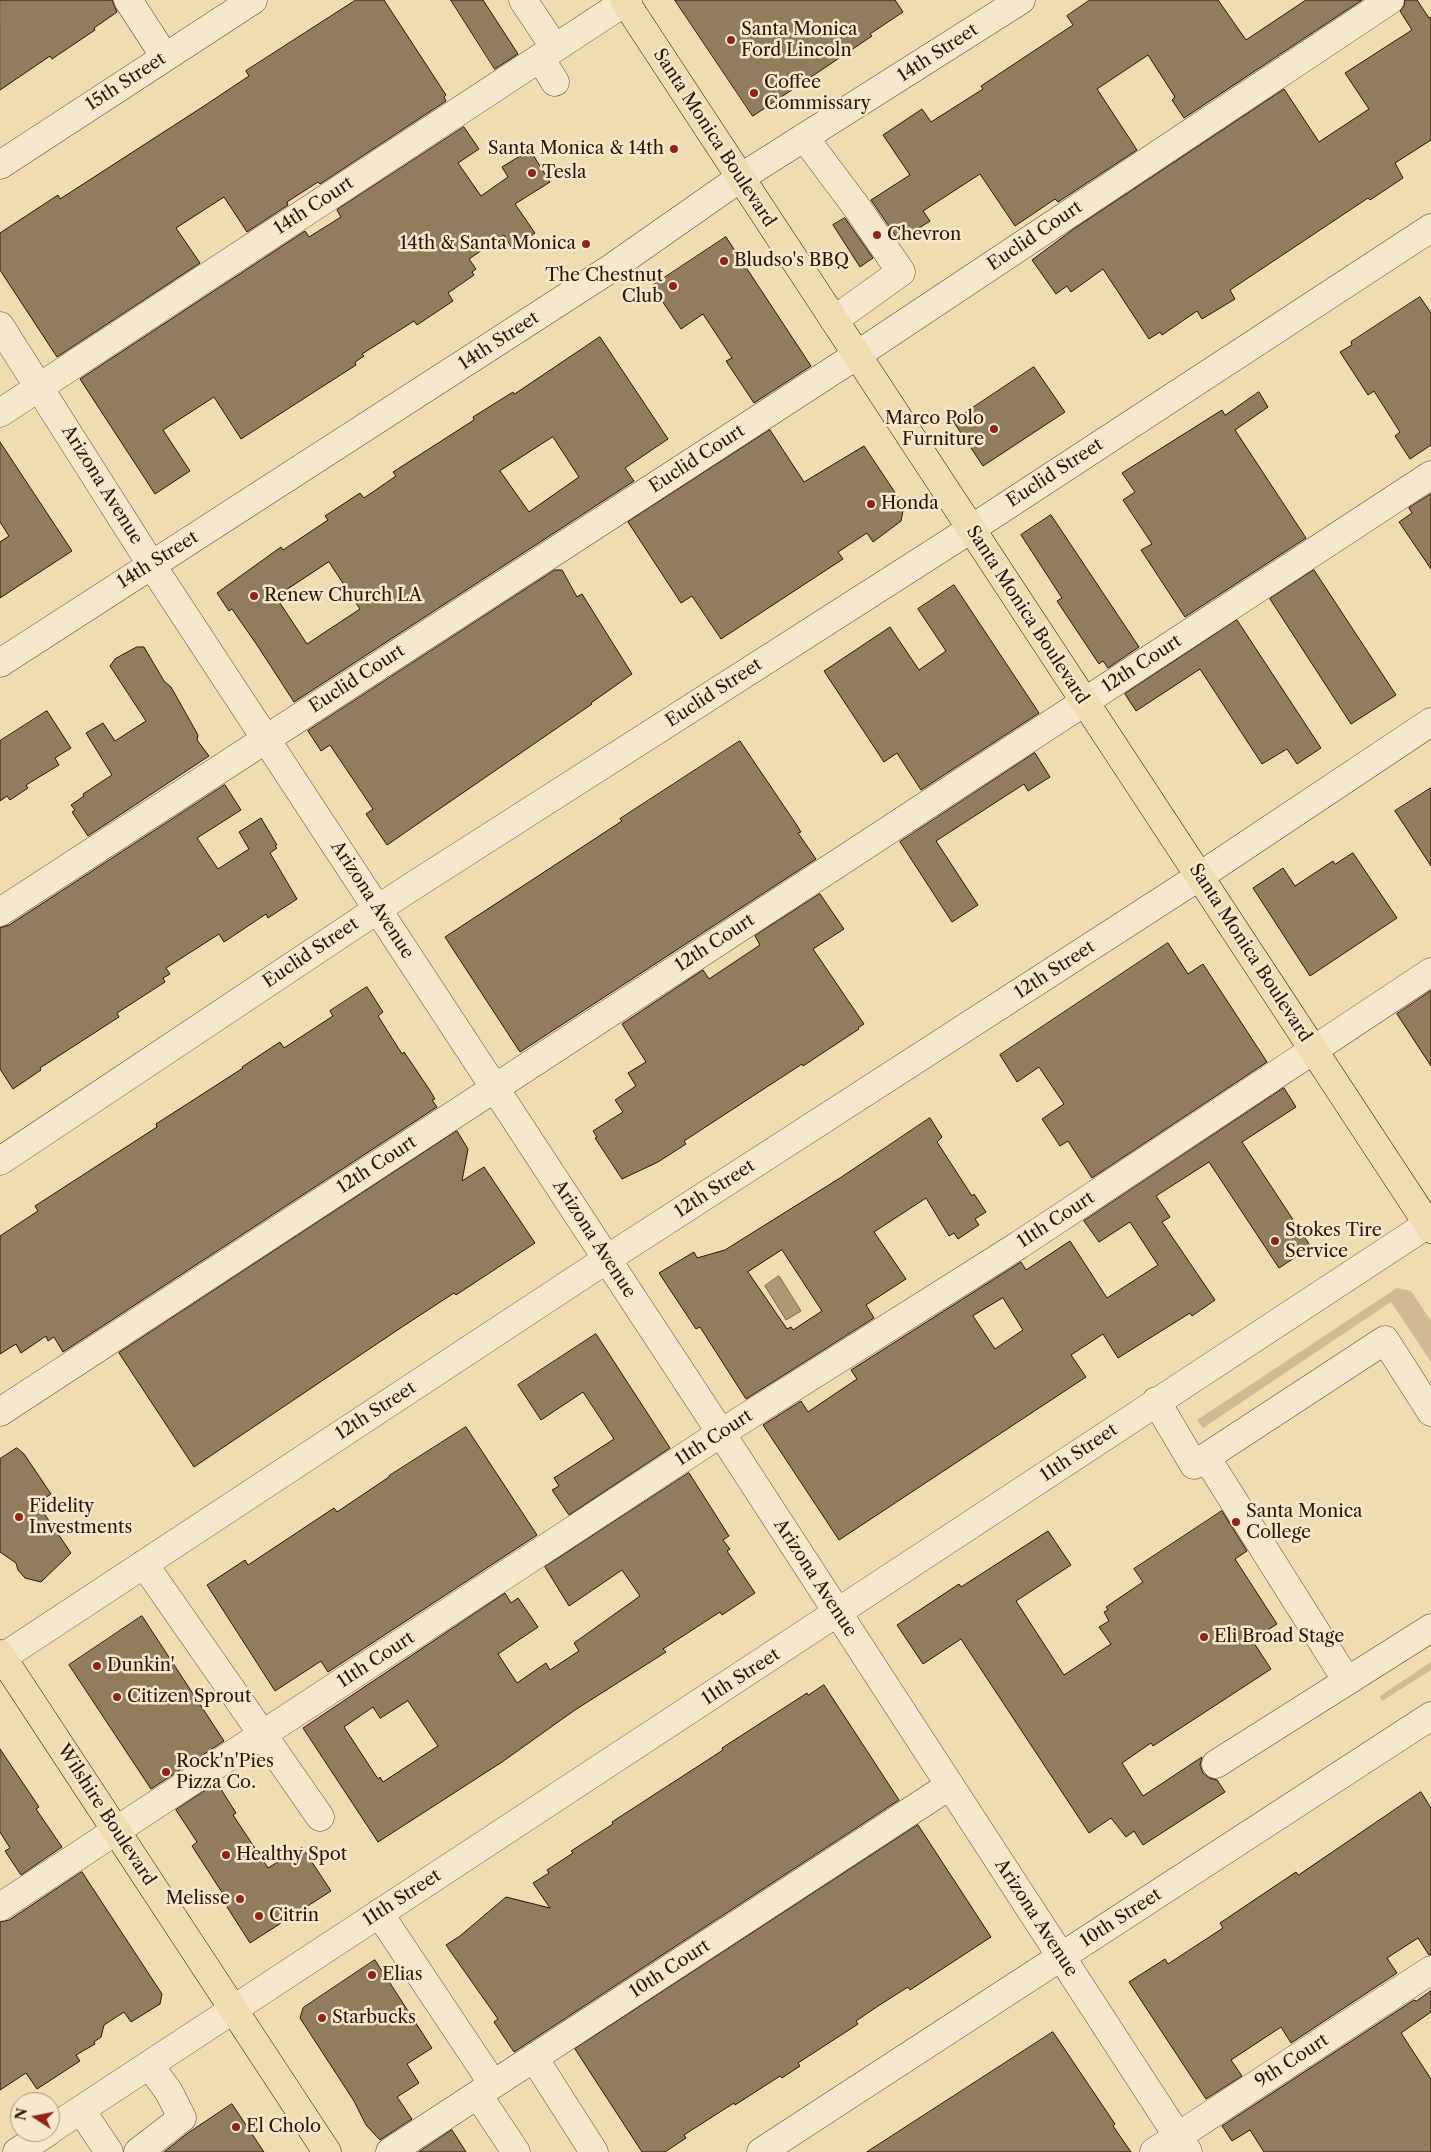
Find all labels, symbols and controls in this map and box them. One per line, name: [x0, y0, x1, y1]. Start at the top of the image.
place label: Santa Monica Ford Lincoln: [741, 19, 858, 62]
street label: 14th Street: [894, 19, 982, 87]
marker: Santa Monica Ford Lincoln: [725, 34, 737, 46]
street label: Santa Monica Boulevard: [648, 45, 780, 231]
street label: 15th Street: [82, 48, 170, 116]
place label: Coffee Commissary: [764, 72, 871, 115]
marker: Coffee Commissary: [748, 87, 760, 99]
place label: Santa Monica & 14th: [488, 138, 664, 160]
marker: Santa Monica & 14th: [668, 143, 680, 155]
place label: Tesla: [542, 162, 587, 184]
marker: Tesla: [526, 167, 538, 179]
street label: 14th Court: [270, 172, 358, 240]
street label: Euclid Court: [984, 196, 1086, 276]
place label: Chevron: [887, 224, 961, 246]
marker: Chevron: [871, 229, 883, 241]
place label: 14th & Santa Monica: [400, 233, 576, 255]
marker: 14th & Santa Monica: [580, 238, 592, 250]
place label: Bludso's BBQ: [734, 250, 849, 272]
marker: Bludso's BBQ: [718, 255, 730, 267]
place label: The Chestnut Club: [545, 265, 663, 308]
marker: The Chestnut Club: [667, 280, 679, 292]
street label: 14th Street: [455, 307, 543, 375]
place label: Marco Polo Furniture: [885, 408, 984, 450]
street label: Euclid Court: [645, 420, 749, 498]
street label: Arizona Avenue: [57, 422, 147, 548]
marker: Marco Polo Furniture: [988, 423, 1000, 435]
street label: Euclid Street: [1003, 434, 1107, 512]
place label: Honda: [881, 493, 939, 515]
marker: Honda: [865, 498, 877, 510]
street label: Santa Monica Boulevard: [961, 522, 1093, 708]
street label: 14th Street: [114, 527, 202, 593]
place label: Renew Church LA: [264, 585, 422, 607]
marker: Renew Church LA: [248, 590, 260, 602]
street label: 12th Court: [1098, 630, 1186, 698]
street label: Euclid Court: [305, 640, 409, 718]
street label: Euclid Street: [662, 654, 766, 732]
street label: Arizona Avenue: [326, 837, 418, 963]
street label: Santa Monica Boulevard: [1184, 860, 1316, 1046]
street label: 12th Court: [671, 909, 759, 977]
street label: Euclid Street: [259, 913, 363, 993]
street label: 12th Street: [1011, 936, 1099, 1004]
street label: 12th Court: [333, 1131, 421, 1199]
street label: 12th Street: [671, 1155, 759, 1223]
street label: Arizona Avenue: [548, 1176, 640, 1302]
street label: 11th Court: [1013, 1187, 1099, 1253]
place label: Stokes Tire Service: [1285, 1220, 1382, 1262]
marker: Stokes Tire Service: [1269, 1235, 1281, 1247]
street label: 12th Street: [332, 1377, 420, 1445]
street label: 11th Court: [671, 1405, 757, 1471]
street label: 11th Street: [1036, 1419, 1122, 1487]
place label: Fidelity Investments: [29, 1496, 132, 1538]
place label: Santa Monica College: [1246, 1501, 1363, 1544]
marker: Fidelity Investments: [13, 1511, 25, 1523]
street label: Arizona Avenue: [769, 1515, 861, 1641]
marker: Santa Monica College: [1230, 1516, 1242, 1528]
place label: Eli Broad Stage: [1214, 1626, 1344, 1648]
street label: 11th Court: [333, 1627, 419, 1693]
marker: Eli Broad Stage: [1198, 1631, 1210, 1643]
street label: 11th Street: [698, 1644, 784, 1710]
place label: Dunkin': [107, 1655, 175, 1677]
marker: Dunkin': [91, 1660, 103, 1672]
place label: Citizen Sprout: [127, 1686, 251, 1708]
marker: Citizen Sprout: [111, 1691, 123, 1703]
street label: Wilshire Boulevard: [52, 1740, 160, 1890]
place label: Rock'n'Pies Pizza Co.: [176, 1751, 274, 1794]
marker: Rock'n'Pies Pizza Co.: [160, 1766, 172, 1778]
place label: Healthy Spot: [236, 1844, 347, 1866]
marker: Healthy Spot: [220, 1849, 232, 1861]
street label: Arizona Avenue: [990, 1855, 1082, 1981]
street label: 11th Street: [359, 1865, 445, 1931]
street label: 10th Street: [1076, 1884, 1166, 1952]
place label: Melisse: [166, 1888, 230, 1910]
marker: Melisse: [234, 1893, 246, 1905]
place label: Citrin: [269, 1905, 319, 1927]
marker: Citrin: [253, 1910, 265, 1922]
street label: 10th Court: [626, 1935, 714, 2003]
place label: Elias: [382, 1964, 423, 1986]
marker: Elias: [366, 1969, 378, 1981]
place label: Starbucks: [332, 2007, 416, 2029]
marker: Starbucks: [316, 2012, 328, 2024]
street label: 9th Court: [1251, 2029, 1333, 2093]
north arrow: [10, 2092, 60, 2142]
text: N: [11, 2107, 31, 2122]
place label: El Cholo: [246, 2116, 321, 2138]
marker: El Cholo: [230, 2121, 242, 2133]

